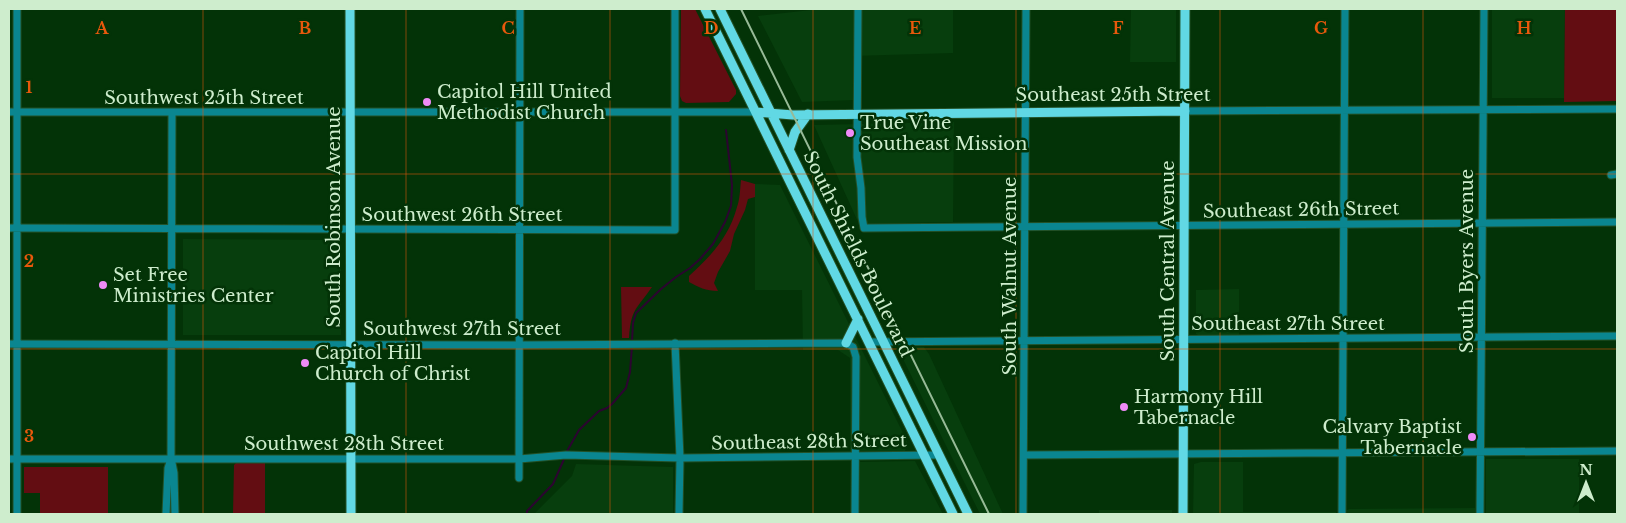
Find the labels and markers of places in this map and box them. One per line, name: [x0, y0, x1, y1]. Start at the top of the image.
place label: Capitol Hill United Methodist Church: [437, 81, 612, 124]
marker: Capitol Hill United Methodist Church: [421, 96, 433, 108]
place label: True Vine Southeast Mission: [860, 112, 1027, 155]
marker: True Vine Southeast Mission: [844, 127, 856, 139]
place label: Set Free Ministries Center: [113, 264, 274, 307]
marker: Set Free Ministries Center: [97, 279, 109, 291]
place label: Capitol Hill Church of Christ: [315, 342, 471, 385]
marker: Capitol Hill Church of Christ: [299, 357, 311, 369]
place label: Harmony Hill Tabernacle: [1134, 386, 1263, 429]
marker: Harmony Hill Tabernacle: [1118, 401, 1130, 413]
place label: Calvary Baptist Tabernacle: [1322, 416, 1462, 459]
marker: Calvary Baptist Tabernacle: [1466, 431, 1478, 443]

